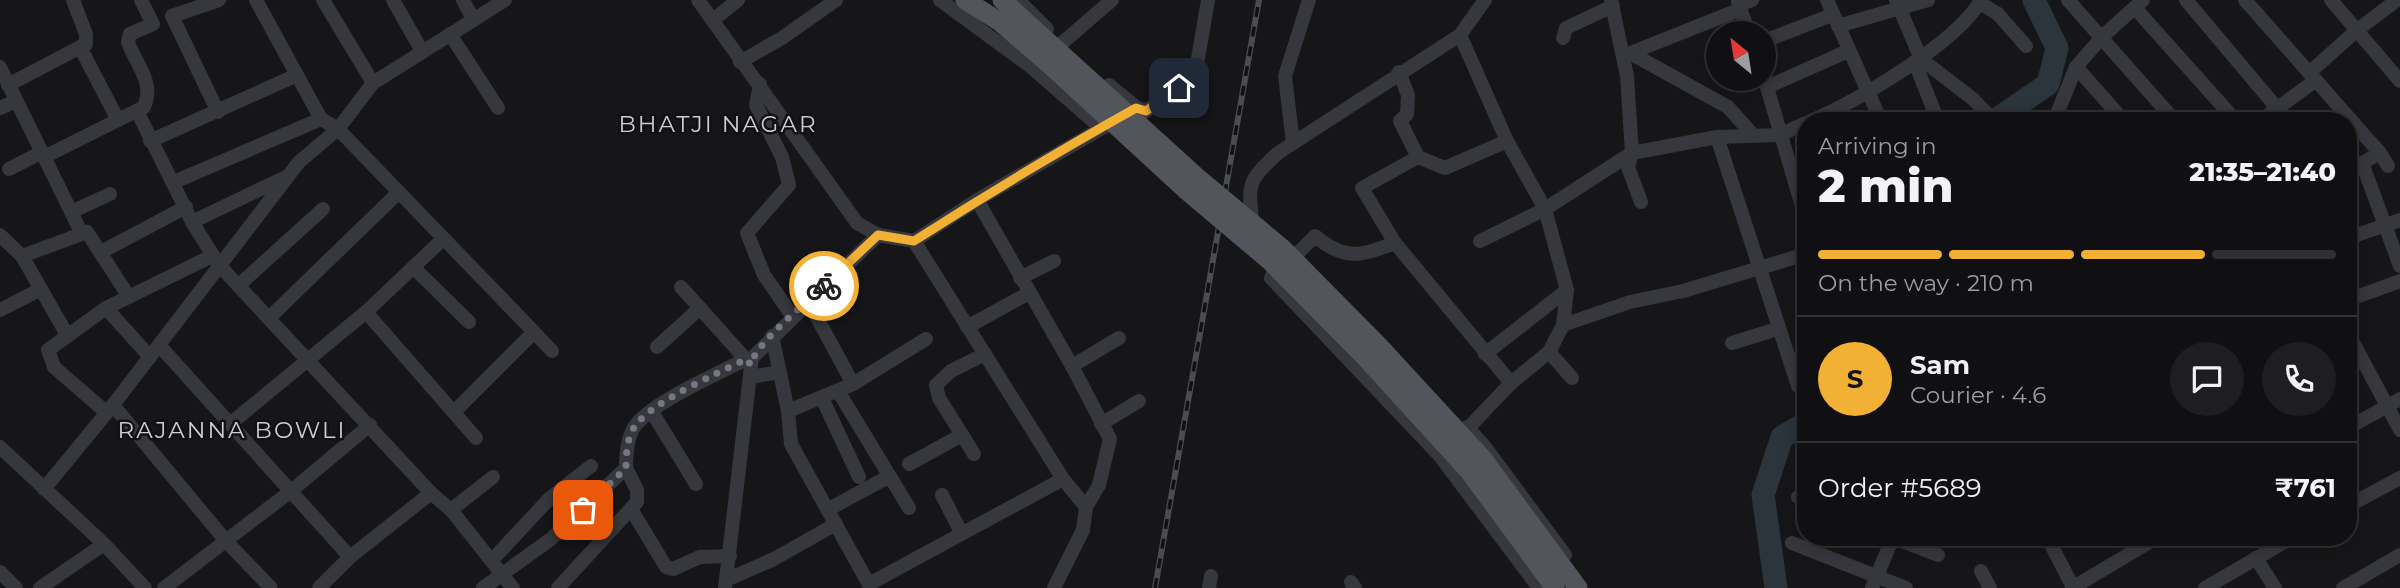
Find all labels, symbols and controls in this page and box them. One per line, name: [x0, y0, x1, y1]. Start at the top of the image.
north arrow: [1706, 21, 1776, 91]
map controls: [1706, 21, 1776, 91]
pin: [1149, 58, 1209, 118]
icon: home: [1160, 69, 1198, 107]
district label: BHATJI NAGAR: [618, 110, 818, 138]
text: Arriving in: [1818, 132, 1937, 160]
text: 21:35–21:40: [2189, 156, 2336, 188]
text: 2 min: [1818, 157, 1953, 214]
courier: [789, 251, 859, 321]
icon: bike: [805, 267, 843, 305]
text: On the way · 210 m: [1818, 269, 2034, 297]
button: chat: [2170, 342, 2244, 416]
button: phone: [2262, 342, 2336, 416]
text: Sam: [1910, 349, 1970, 381]
text: S: [1847, 363, 1863, 395]
text: Courier · 4.6: [1910, 381, 2046, 409]
district label: RAJANNA BOWLI: [118, 416, 346, 444]
text: Order #5689: [1818, 472, 1982, 504]
text: ₹761: [2275, 472, 2336, 504]
pin: [553, 480, 613, 540]
icon: bag: [564, 491, 602, 529]

